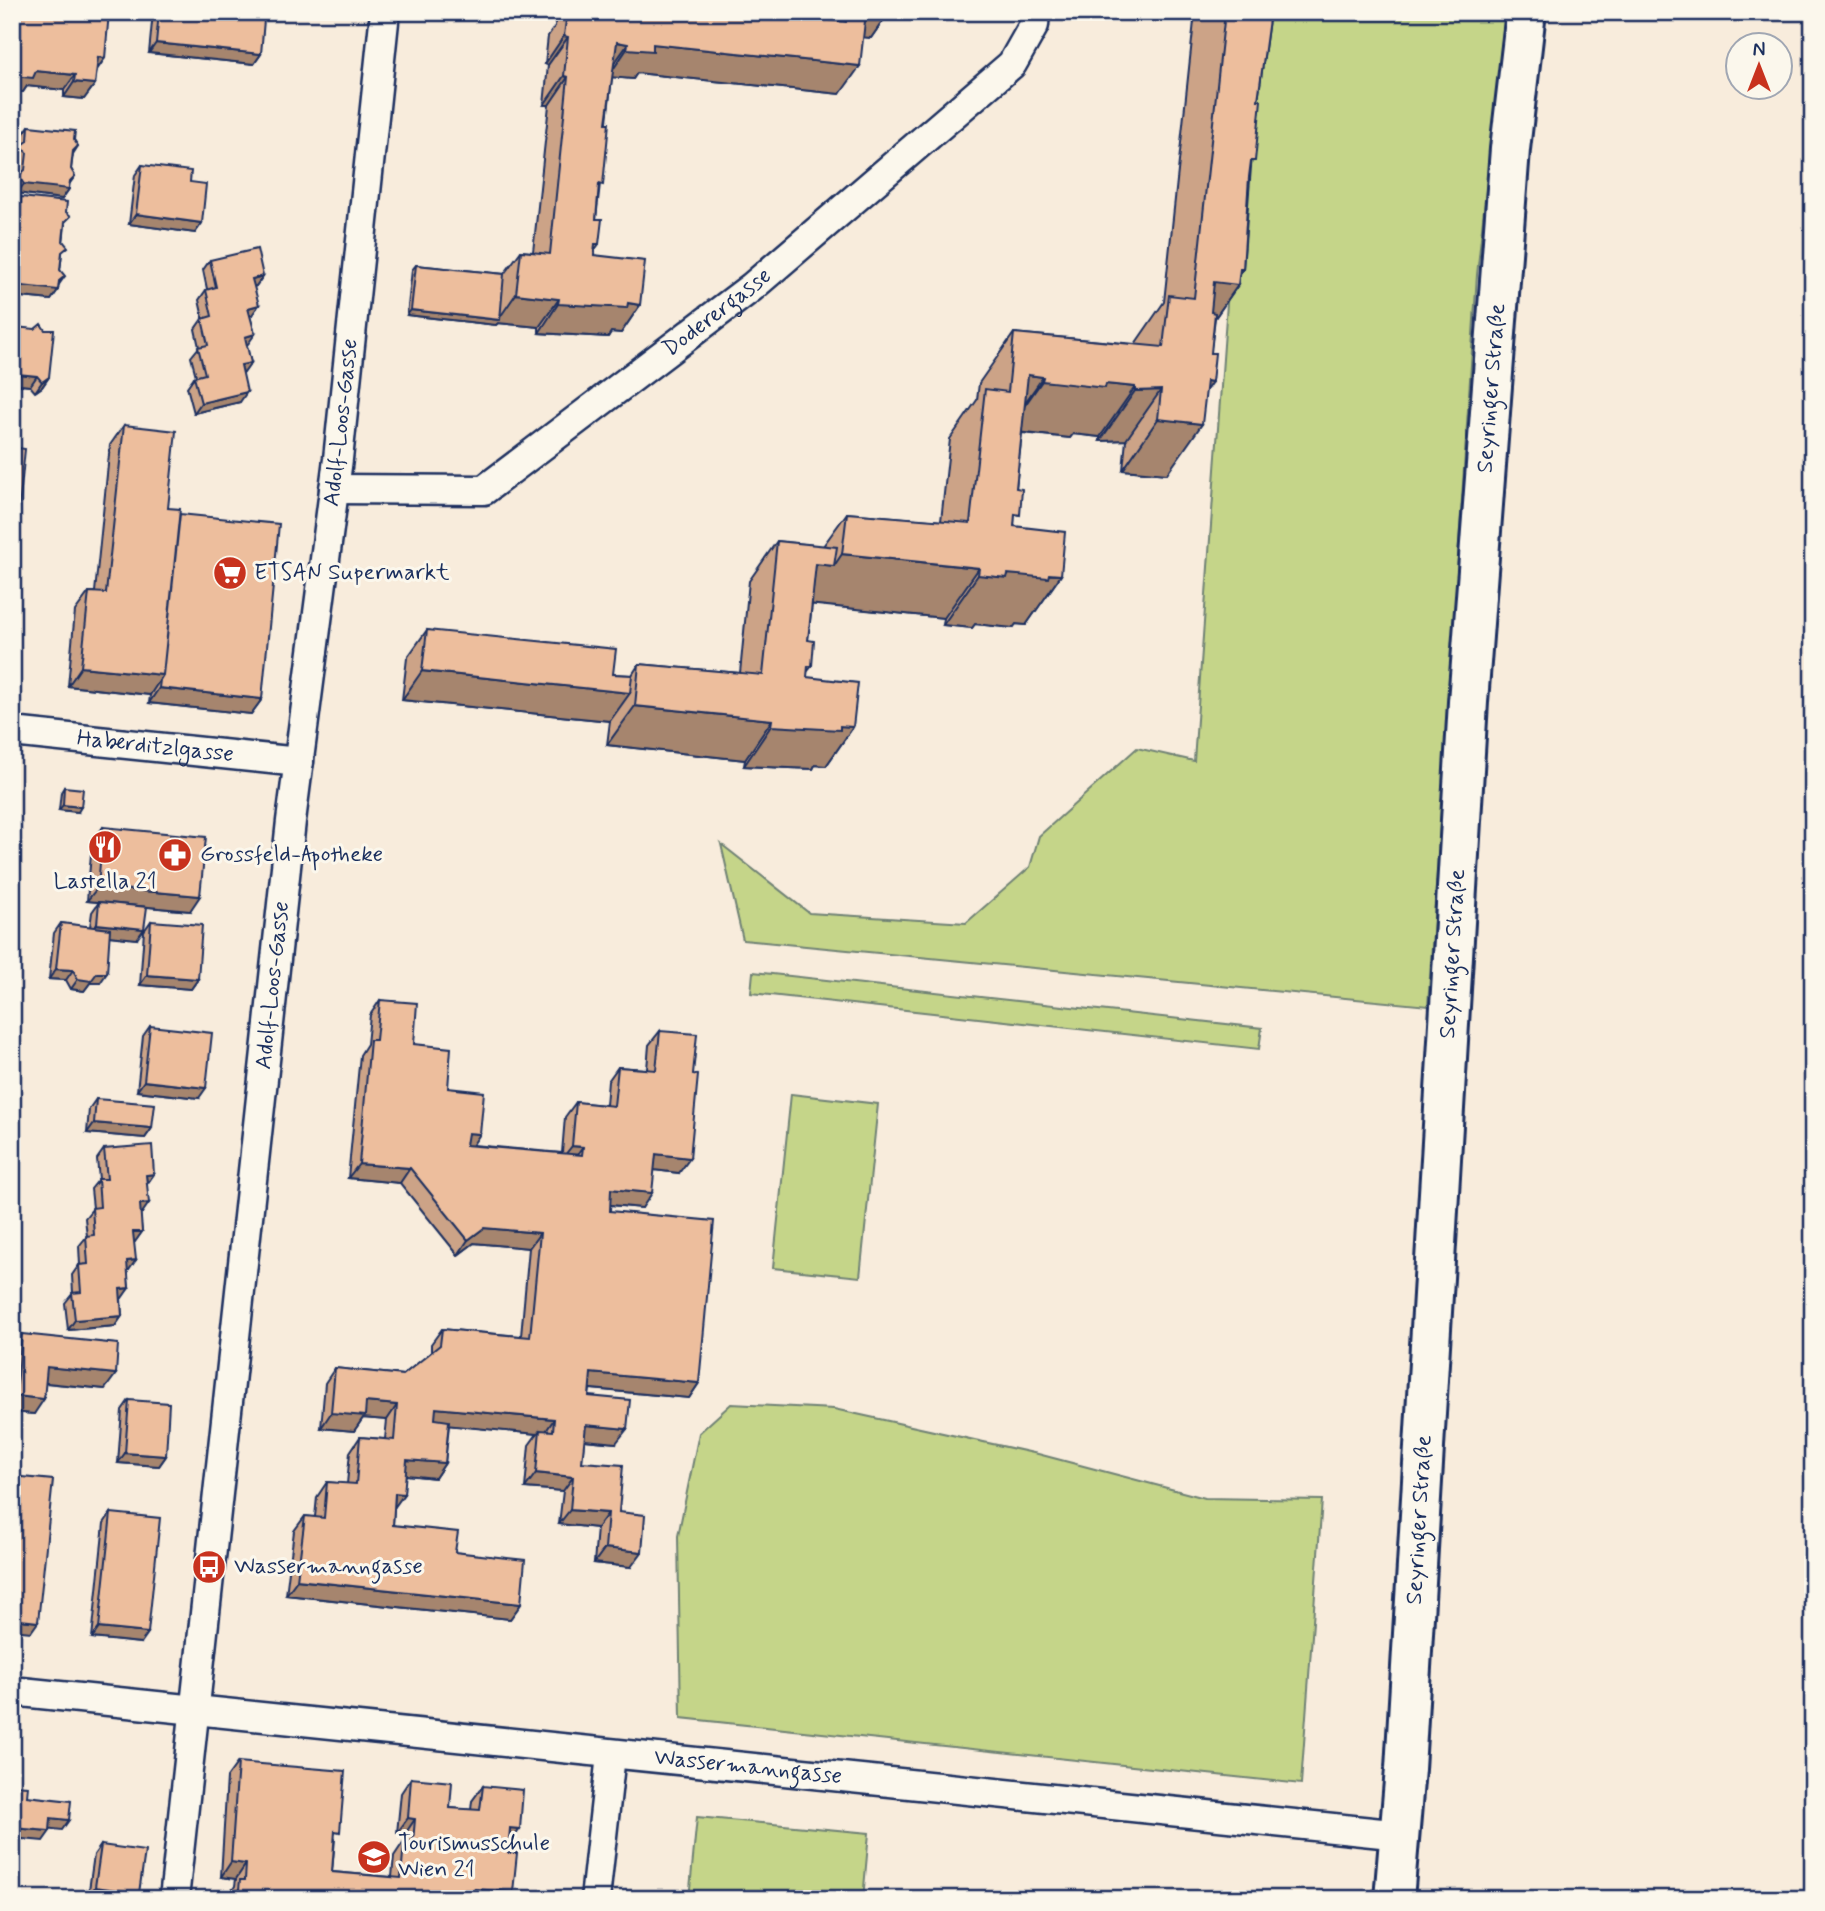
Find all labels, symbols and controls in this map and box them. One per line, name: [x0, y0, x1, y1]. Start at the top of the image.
north arrow: [1724, 32, 1794, 102]
text: N: [1753, 38, 1765, 63]
street label: Doderergasse: [657, 262, 778, 364]
street label: Seyringer Straße: [1470, 302, 1513, 474]
street label: Adolf-Loos-Gasse: [317, 337, 366, 508]
supermarket icon: ETSAN Supermarkt: [211, 554, 249, 592]
place label: ETSAN Supermarkt: [254, 558, 450, 588]
street label: Haberditzlgasse: [75, 724, 235, 770]
restaurant icon: Lastella 21: [86, 828, 124, 866]
pharmacy icon: Grossfeld-Apotheke: [156, 836, 194, 874]
place label: Grossfeld-Apotheke: [200, 840, 383, 871]
place label: Lastella 21: [53, 867, 157, 897]
street label: Seyringer Straße: [1433, 868, 1473, 1040]
street label: Adolf-Loos-Gasse: [249, 900, 297, 1071]
street label: Seyringer Straße: [1400, 1434, 1440, 1606]
bus stop icon: Wassermanngasse: [190, 1548, 228, 1586]
place label: Wassermanngasse: [234, 1552, 423, 1584]
street label: Wassermanngasse: [653, 1743, 844, 1792]
place label: Tourismusschule Wien 21: [398, 1829, 550, 1885]
school or university icon: Tourismusschule Wien 21: [355, 1838, 393, 1876]

